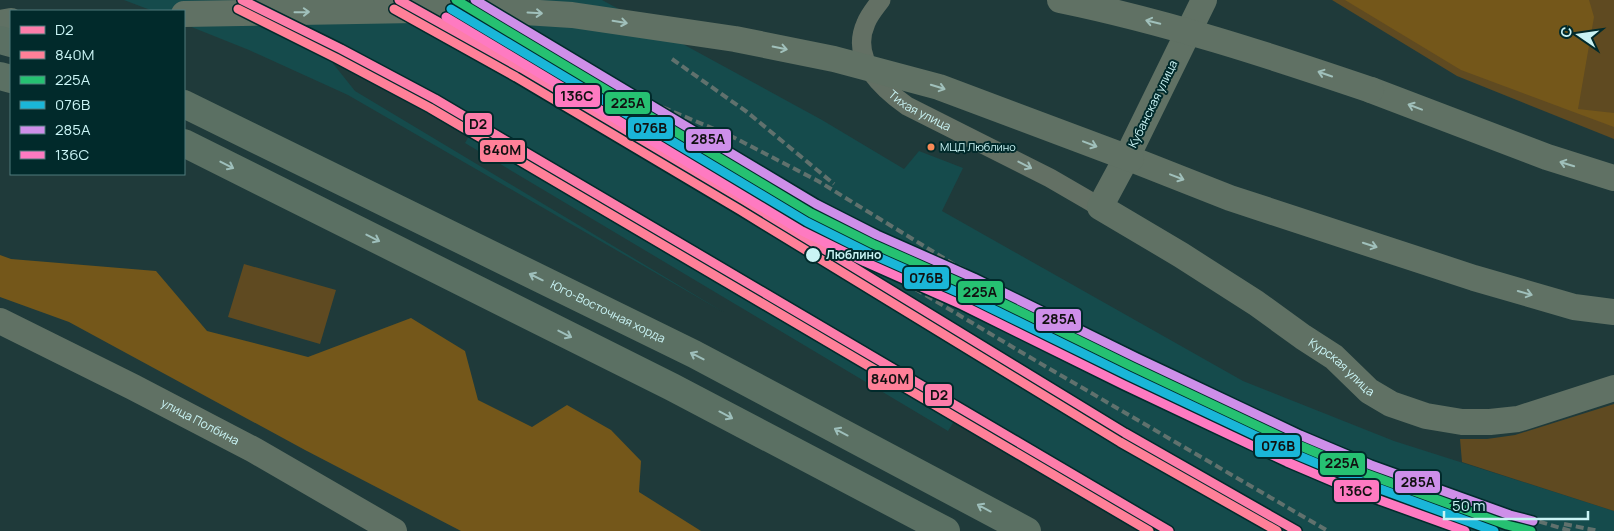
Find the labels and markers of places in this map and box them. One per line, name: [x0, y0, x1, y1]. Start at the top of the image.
place label: МЦД Люблино: [940, 139, 1016, 154]
marker: МЦД Люблино: [926, 142, 936, 152]
marker: Люблино: [804, 246, 822, 264]
place label: Люблино: [826, 246, 882, 263]

